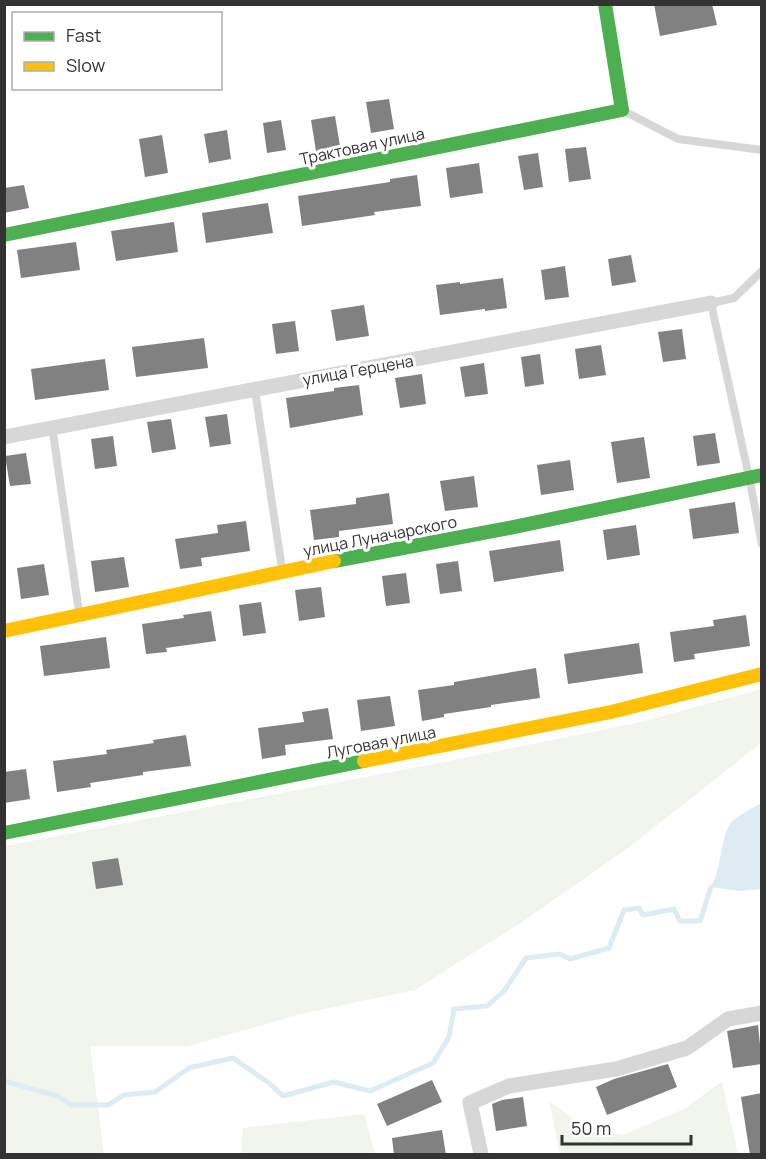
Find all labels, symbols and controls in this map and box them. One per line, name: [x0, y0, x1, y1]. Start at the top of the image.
legend: [12, 12, 222, 90]
text: Fast: [66, 23, 101, 47]
text: Slow: [66, 53, 106, 77]
street label: Трактовая улица: [298, 122, 426, 170]
street label: улица Герцена: [301, 349, 415, 391]
street label: улица Луначарского: [301, 510, 459, 562]
street label: Луговая улица: [324, 721, 438, 763]
scale bar: [562, 1108, 691, 1146]
text: 50 m: [571, 1116, 611, 1140]

